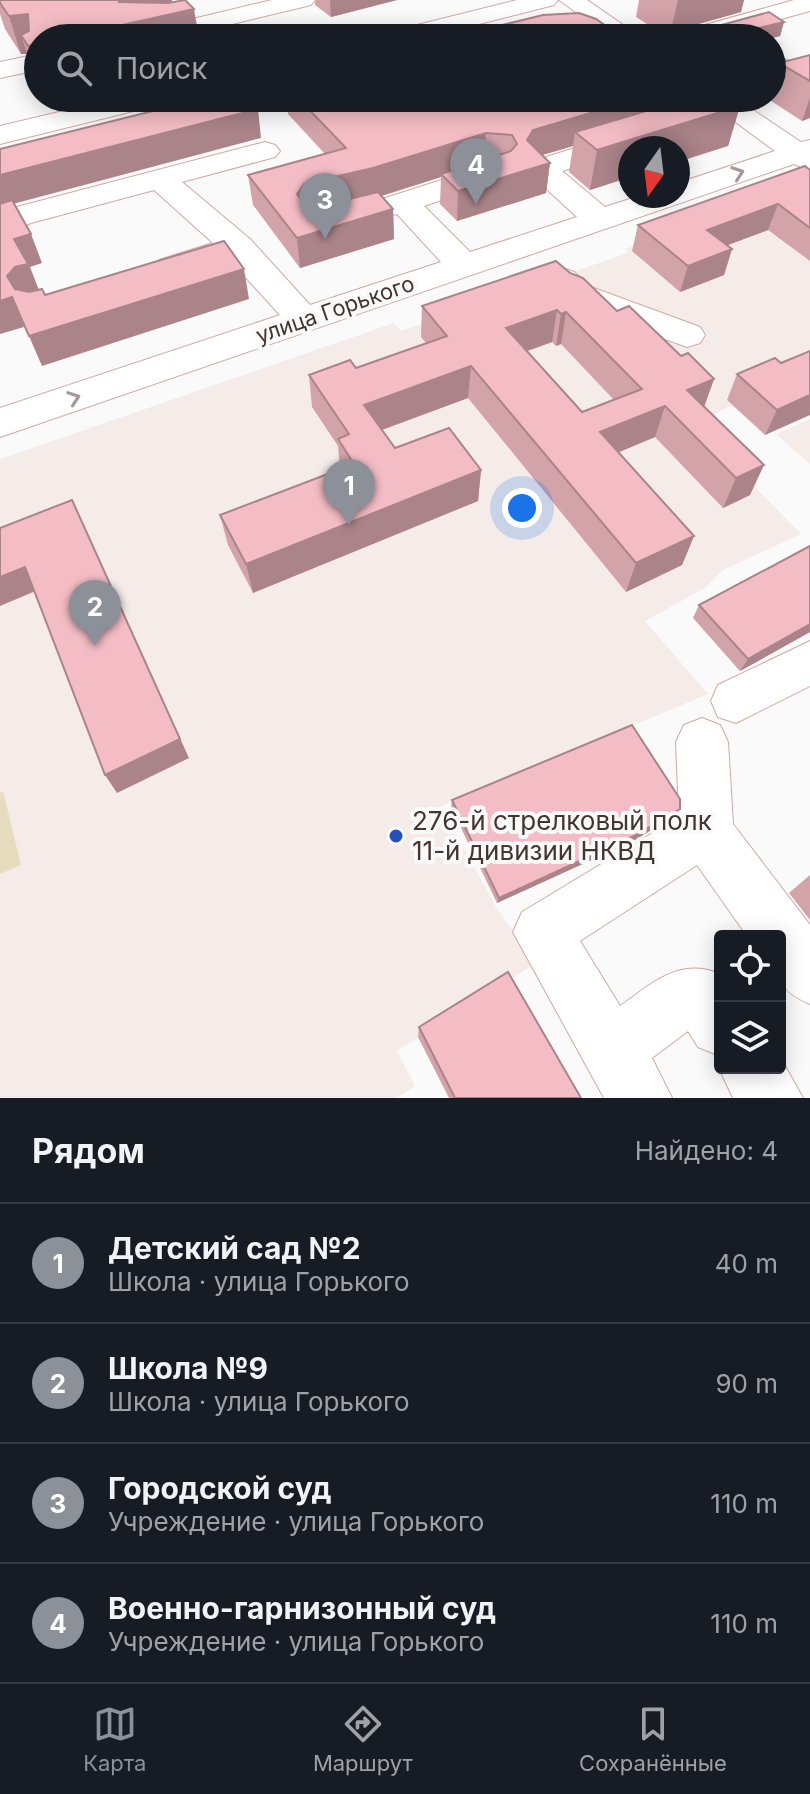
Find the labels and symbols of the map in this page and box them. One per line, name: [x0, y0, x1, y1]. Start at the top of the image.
north arrow: [618, 136, 690, 208]
pin: 4: [450, 138, 502, 204]
one-way arrow: [730, 166, 744, 182]
pin: 3: [299, 173, 351, 239]
street label: улица Горького: [252, 270, 418, 348]
one-way arrow: [66, 391, 80, 407]
pin: 1: [323, 459, 375, 525]
your location: [502, 488, 542, 528]
pin: 2: [69, 580, 121, 646]
place label: 276-й стрелковый полк 11-й дивизии НКВД: [412, 805, 712, 866]
marker: 276-й стрелковый полк 11-й дивизии НКВД: [387, 827, 405, 845]

